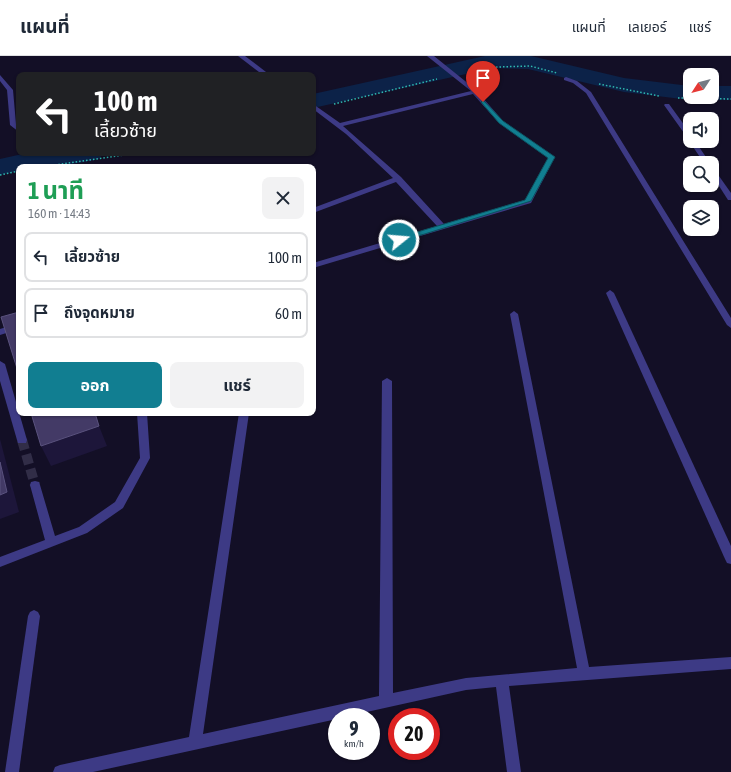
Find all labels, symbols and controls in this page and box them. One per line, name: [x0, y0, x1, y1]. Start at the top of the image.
text: แผนที่: [20, 15, 70, 37]
text: แผนที่: [572, 19, 606, 35]
text: เลเยอร์: [628, 19, 667, 35]
text: แชร์: [689, 19, 711, 35]
pin: [466, 61, 500, 102]
icon: arrive: [472, 67, 494, 89]
north arrow: [683, 68, 719, 104]
map controls: [683, 68, 719, 236]
text: 100 m: [94, 85, 157, 117]
icon: left: [28, 88, 80, 140]
button: sound: [683, 112, 719, 148]
text: เลี้ยวซ้าย: [94, 120, 157, 141]
button: search: [683, 156, 719, 192]
text: 1 นาที: [28, 177, 84, 204]
button: close: [262, 177, 304, 219]
button: layers: [683, 200, 719, 236]
text: 160 m · 14:43: [28, 206, 91, 221]
position arrow: [378, 219, 420, 261]
icon: left: [30, 246, 52, 268]
text: เลี้ยวซ้าย: [64, 248, 120, 265]
text: 100 m: [268, 249, 302, 266]
icon: arrive: [30, 302, 52, 324]
text: ถึงจุดหมาย: [64, 304, 135, 321]
text: 60 m: [275, 305, 302, 322]
button: ออก: [28, 362, 162, 408]
button: แชร์: [170, 362, 304, 408]
speed limit sign: 20: [388, 708, 440, 760]
text: 9: [349, 717, 359, 740]
text: km/h: [344, 738, 364, 749]

